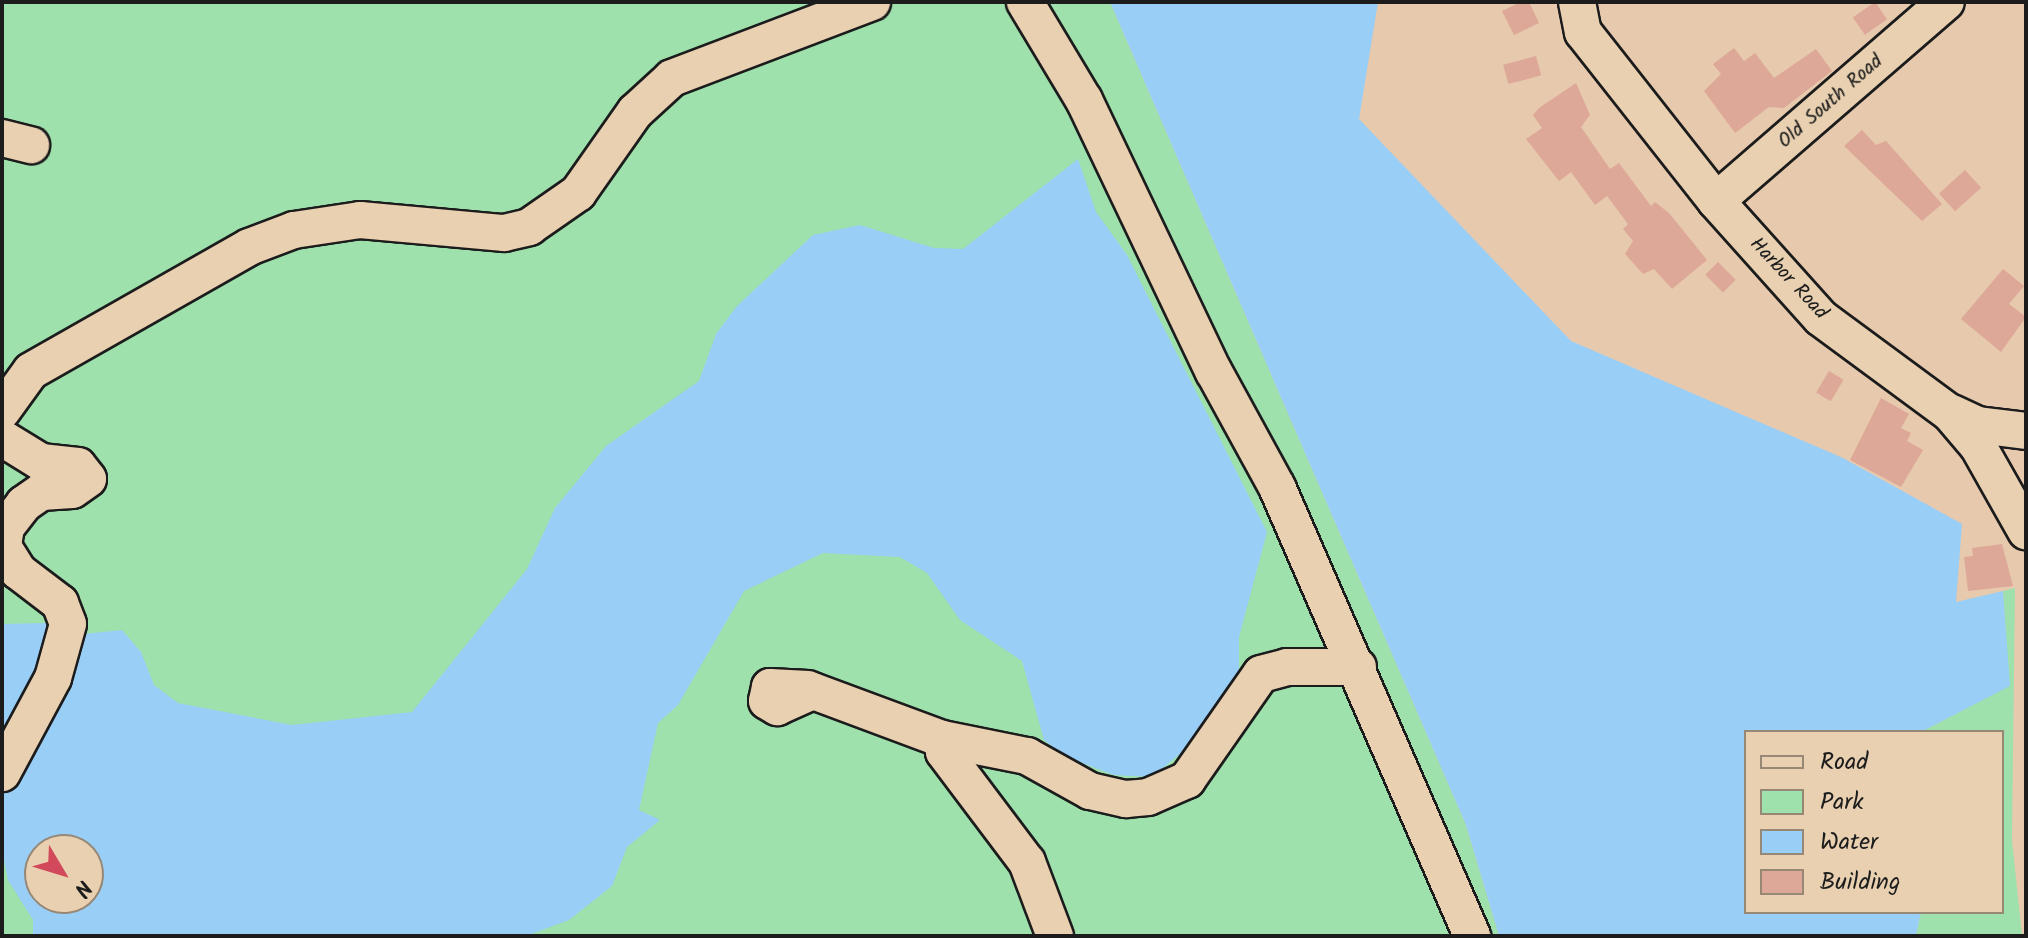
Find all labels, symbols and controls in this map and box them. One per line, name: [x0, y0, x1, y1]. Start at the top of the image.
street label: Old South Road: [1774, 50, 1888, 154]
street label: Harbor Road: [1744, 233, 1832, 325]
legend: [1744, 730, 2004, 914]
text: Road: [1820, 743, 1868, 782]
text: Park: [1820, 783, 1864, 822]
text: Water: [1820, 823, 1878, 862]
north arrow: [24, 834, 104, 914]
text: Building: [1820, 863, 1900, 902]
text: N: [64, 872, 100, 904]

